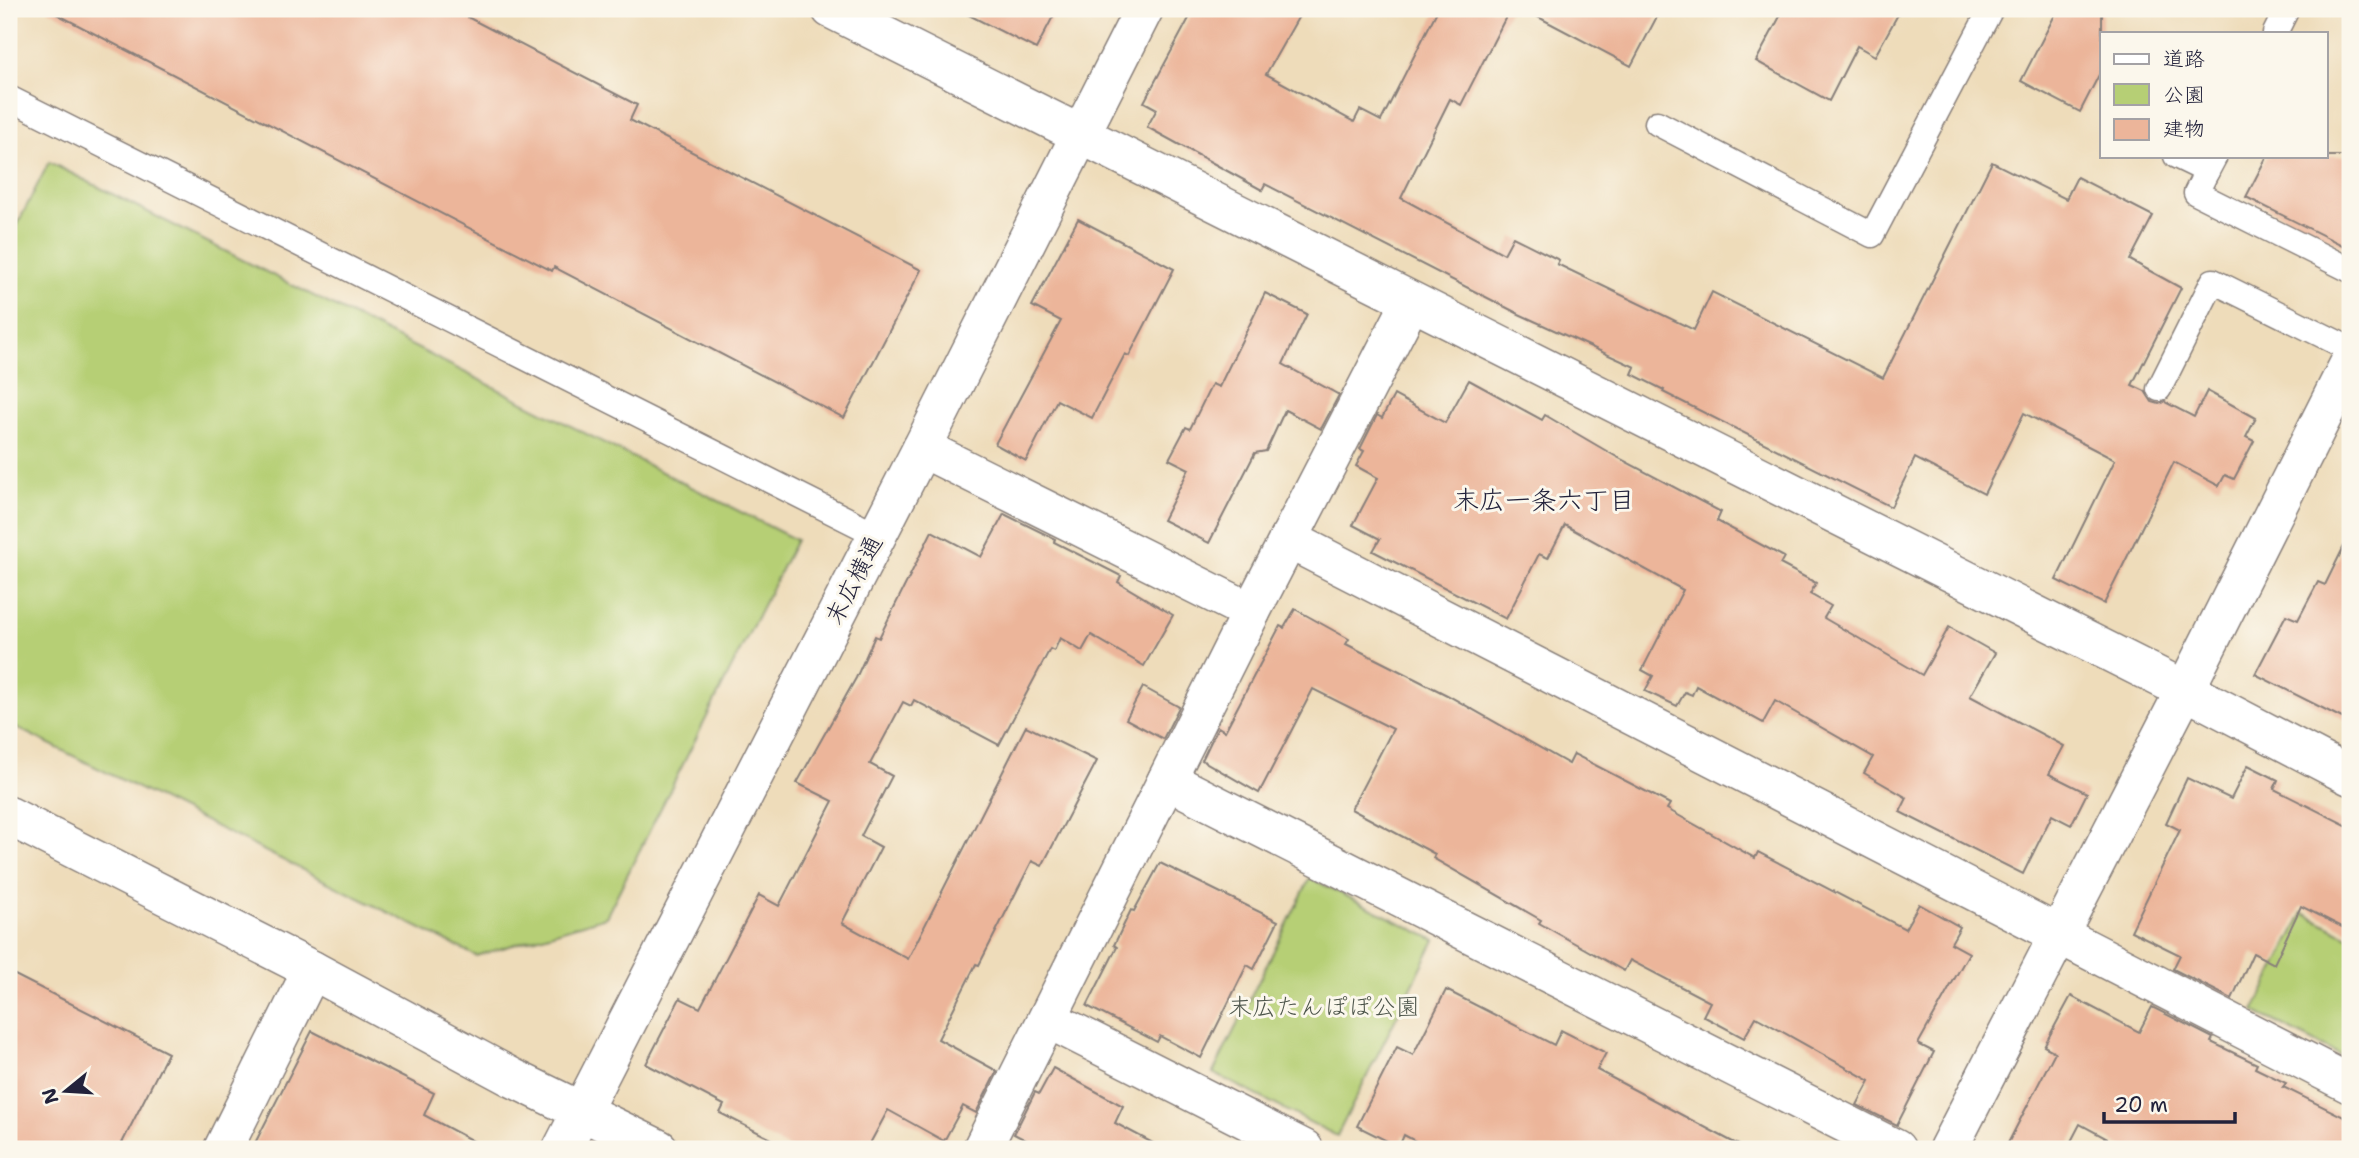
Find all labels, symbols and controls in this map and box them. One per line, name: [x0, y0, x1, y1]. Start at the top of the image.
legend: [2100, 32, 2328, 158]
text: 道路: [2163, 45, 2205, 73]
text: 公園: [2163, 81, 2205, 109]
text: 建物: [2163, 115, 2205, 143]
district label: 末広一条六丁目: [1453, 482, 1635, 517]
street label: 末広横通: [818, 530, 890, 630]
park label: 末広たんぽぽ公園: [1228, 991, 1420, 1023]
north arrow: [32, 1056, 102, 1126]
scale bar: [2104, 1081, 2235, 1125]
text: N: [36, 1085, 65, 1107]
text: 20 m: [2114, 1091, 2168, 1119]

